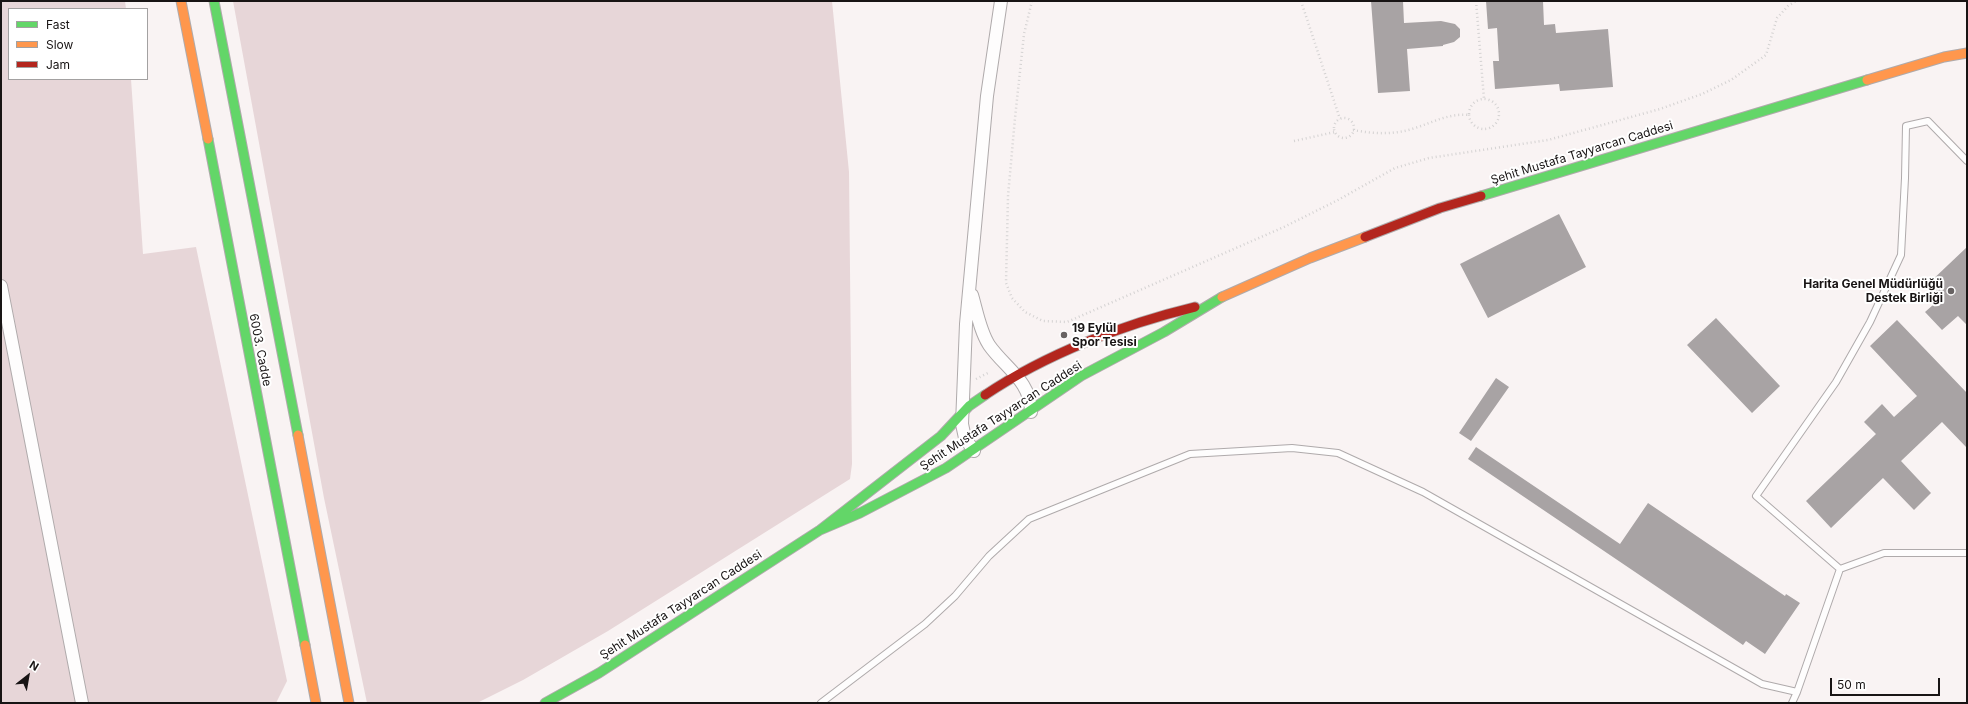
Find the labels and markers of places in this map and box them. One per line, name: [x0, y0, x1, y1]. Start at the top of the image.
place label: Harita Genel Müdürlüğü Destek Birliği: [1803, 277, 1943, 305]
marker: Harita Genel Müdürlüğü Destek Birliği: [1946, 286, 1956, 296]
place label: 19 Eylül Spor Tesisi: [1072, 321, 1137, 349]
marker: 19 Eylül Spor Tesisi: [1059, 330, 1069, 340]

